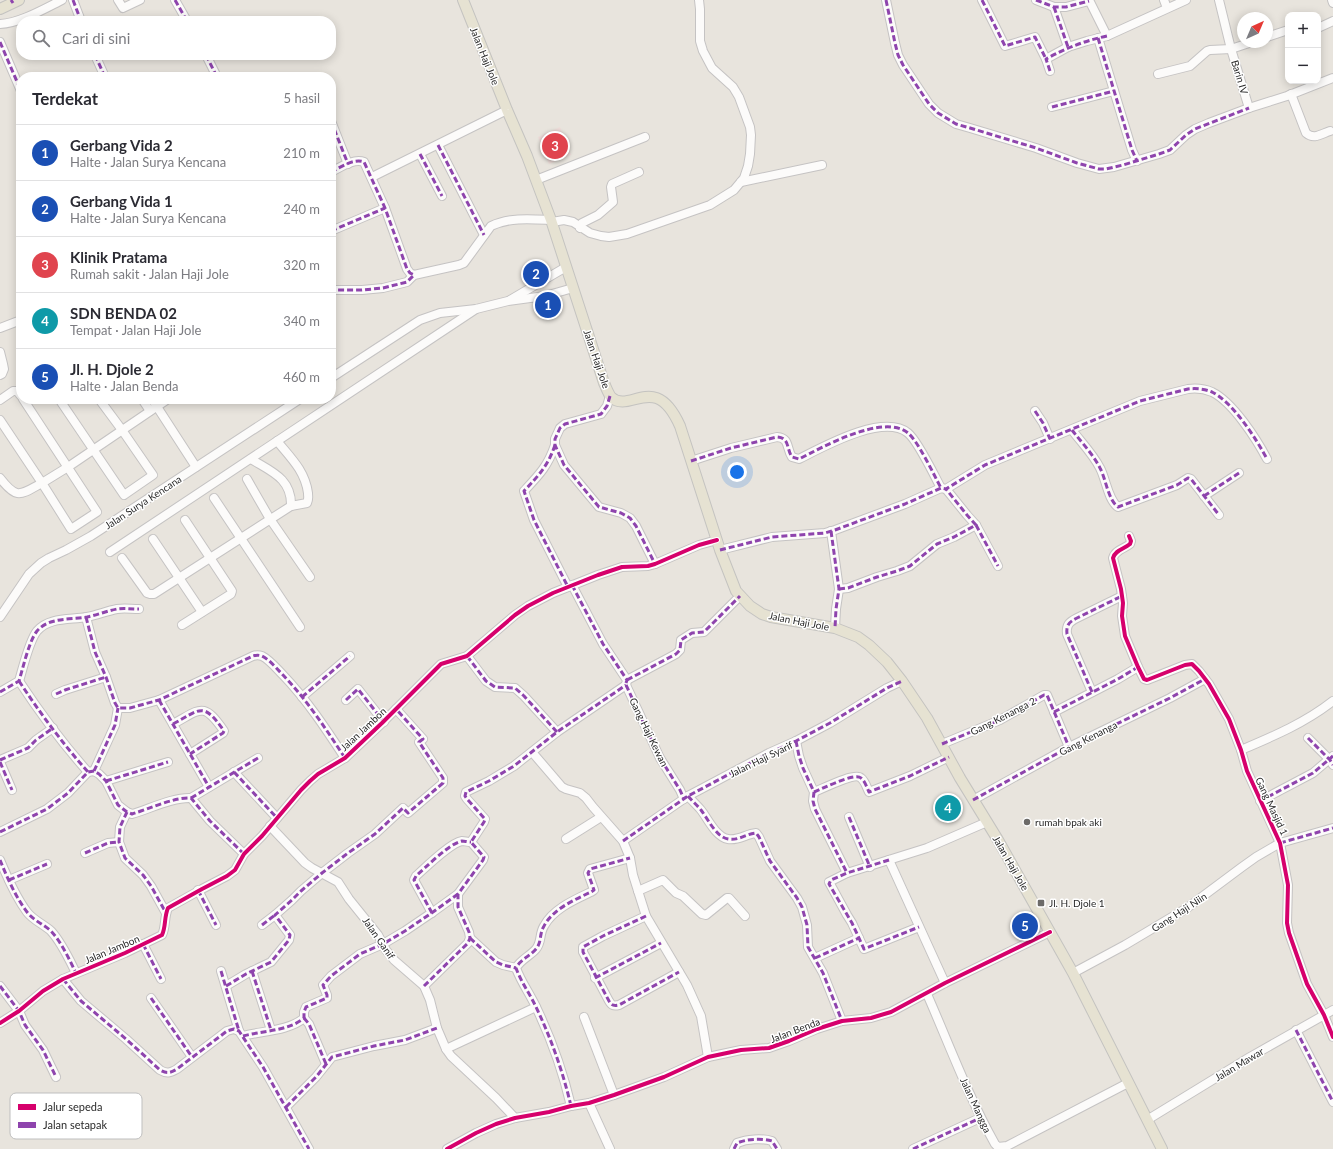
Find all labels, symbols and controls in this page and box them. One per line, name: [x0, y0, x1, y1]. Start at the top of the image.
north arrow: [1237, 12, 1273, 48]
map controls: [1285, 12, 1321, 84]
button: +: [1285, 12, 1321, 48]
search box: [16, 16, 336, 60]
street label: Jalan Haji Jole: [468, 25, 502, 87]
icon: search: [30, 27, 52, 49]
text: Cari di sini: [62, 29, 130, 47]
button: −: [1285, 48, 1321, 84]
street label: Barin IV: [1229, 58, 1251, 96]
text: Terdekat: [32, 88, 98, 109]
text: 5 hasil: [284, 90, 320, 106]
pin: 3: [542, 131, 568, 161]
text: Gerbang Vida 2: [70, 136, 173, 154]
text: 1: [41, 145, 49, 161]
text: 210 m: [283, 145, 320, 161]
text: Halte · Jalan Surya Kencana: [70, 154, 226, 170]
text: Gerbang Vida 1: [70, 192, 173, 210]
text: 2: [41, 201, 49, 217]
text: 240 m: [283, 201, 320, 217]
text: Halte · Jalan Surya Kencana: [70, 210, 226, 226]
text: Klinik Pratama: [70, 248, 167, 266]
text: 3: [41, 257, 49, 273]
text: 320 m: [283, 257, 320, 273]
pin: 2: [523, 259, 549, 289]
text: Rumah sakit · Jalan Haji Jole: [70, 266, 229, 282]
pin: 1: [535, 290, 561, 320]
text: SDN BENDA 02: [70, 304, 177, 322]
text: 4: [41, 313, 49, 329]
text: 340 m: [283, 313, 320, 329]
text: Tempat · Jalan Haji Jole: [70, 322, 201, 338]
street label: Jalan Haji Jole: [581, 328, 613, 390]
text: Jl. H. Djole 2: [70, 360, 154, 378]
text: 5: [41, 369, 49, 385]
text: 460 m: [283, 369, 320, 385]
text: Halte · Jalan Benda: [70, 378, 178, 394]
your location: [727, 462, 747, 482]
street label: Jalan Surya Kencana: [102, 473, 184, 531]
street label: Jalan Haji Jole: [768, 609, 830, 633]
street label: Gang Kenanga 2: [968, 694, 1038, 738]
street label: Gang Haji Kewan: [627, 696, 671, 768]
street label: Jalan Jambon: [338, 705, 388, 753]
street label: Gang Kenanga: [1057, 718, 1119, 758]
street label: Jalan Haji Syarif: [727, 738, 795, 780]
street label: Gang Masjid 1: [1253, 775, 1291, 837]
pin: 4: [935, 793, 961, 823]
place label: rumah bpak aki: [1035, 816, 1102, 828]
marker: rumah bpak aki: [1022, 817, 1032, 827]
street label: Jalan Haji Jole: [990, 833, 1032, 893]
street label: Gang Haji Niin: [1149, 890, 1209, 934]
place label: Jl. H. Djole 1: [1049, 897, 1105, 909]
marker: Jl. H. Djole 1: [1036, 898, 1046, 908]
pin: 5: [1012, 911, 1038, 941]
street label: Jalan Ganif: [360, 915, 398, 962]
street label: Jalan Jambon: [83, 932, 141, 966]
street label: Jalan Benda: [768, 1015, 822, 1045]
street label: Jalan Mawar: [1212, 1045, 1266, 1083]
street label: Jalan Mangga: [958, 1075, 994, 1135]
legend: [10, 1093, 142, 1139]
text: Jalur sepeda: [43, 1100, 102, 1113]
text: Jalan setapak: [43, 1118, 107, 1131]

